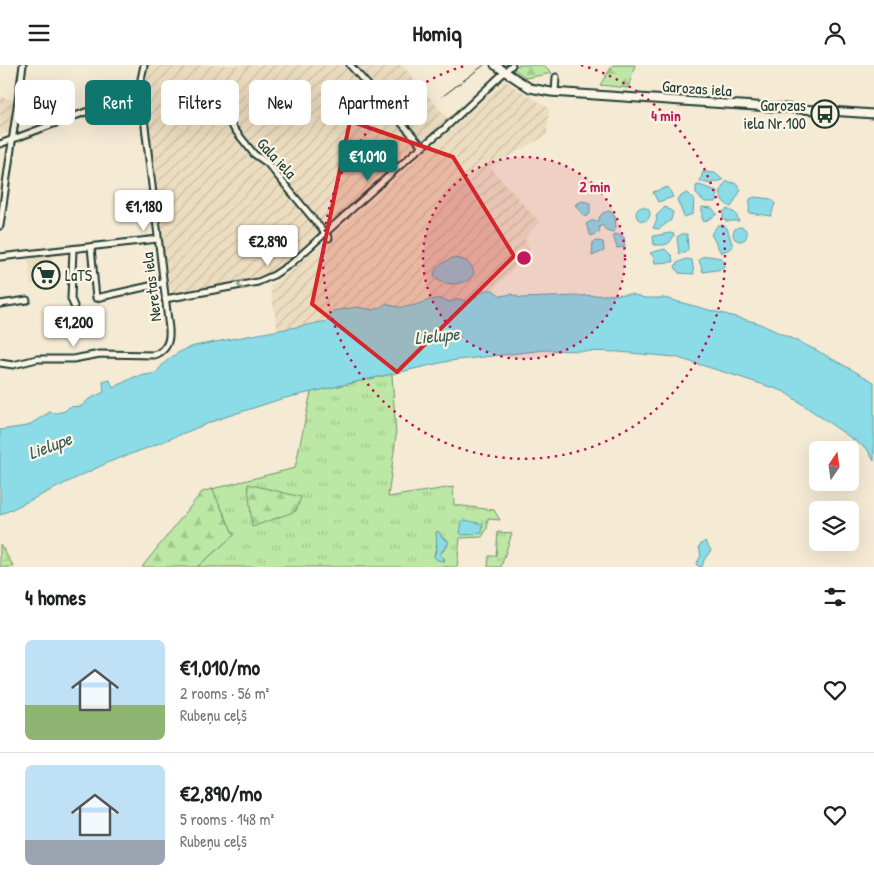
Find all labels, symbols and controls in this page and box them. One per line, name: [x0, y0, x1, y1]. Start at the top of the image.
text: Homiq: [412, 18, 462, 48]
icon: menu: [25, 19, 53, 47]
icon: person: [821, 19, 849, 47]
street label: Garozas iela: [661, 75, 733, 101]
chip: Buy: [15, 80, 75, 125]
chip: Rent: [85, 80, 151, 125]
chip: Filters: [161, 80, 239, 125]
chip: New: [249, 80, 311, 125]
chip: Apartment: [321, 80, 427, 125]
place label: Garozas iela Nr.100: [744, 94, 806, 134]
bus stop icon: Garozas iela Nr.100: [810, 99, 840, 129]
text: 4 min: [651, 105, 681, 126]
street label: Gala iela: [252, 133, 302, 183]
pin: €1,010: [327, 139, 409, 182]
text: €1,010: [350, 145, 386, 167]
text: 2 min: [580, 176, 611, 197]
pin: €1,180: [103, 189, 185, 232]
text: €1,180: [126, 195, 162, 217]
pin: €2,890: [227, 225, 309, 267]
text: €2,890: [249, 230, 287, 252]
centre of rings: [515, 249, 533, 267]
street label: Neretas iela: [136, 251, 166, 323]
supermarket icon: LaTS: [31, 260, 61, 290]
place label: LaTS: [65, 264, 93, 286]
one-way arrow: [237, 279, 245, 289]
pin: €1,200: [33, 305, 115, 348]
text: €1,200: [55, 311, 93, 333]
water label: Lielupe: [413, 321, 461, 350]
water label: Lielupe: [24, 426, 76, 465]
north arrow: [809, 441, 859, 491]
map controls: [809, 441, 859, 551]
button: layers: [809, 501, 859, 551]
text: 4 homes: [25, 583, 86, 612]
icon: filters: [821, 583, 849, 611]
text: €1,010/mo: [180, 653, 260, 682]
icon: home: [65, 660, 125, 720]
icon: heart: [821, 676, 849, 704]
text: 2 rooms · 56 m²: [180, 682, 269, 704]
text: Rubeņu ceļš: [180, 704, 247, 726]
text: €2,890/mo: [180, 779, 262, 808]
icon: home: [65, 785, 125, 845]
icon: heart: [821, 801, 849, 829]
text: 5 rooms · 148 m²: [180, 808, 274, 830]
text: Rubeņu ceļš: [180, 830, 247, 852]

